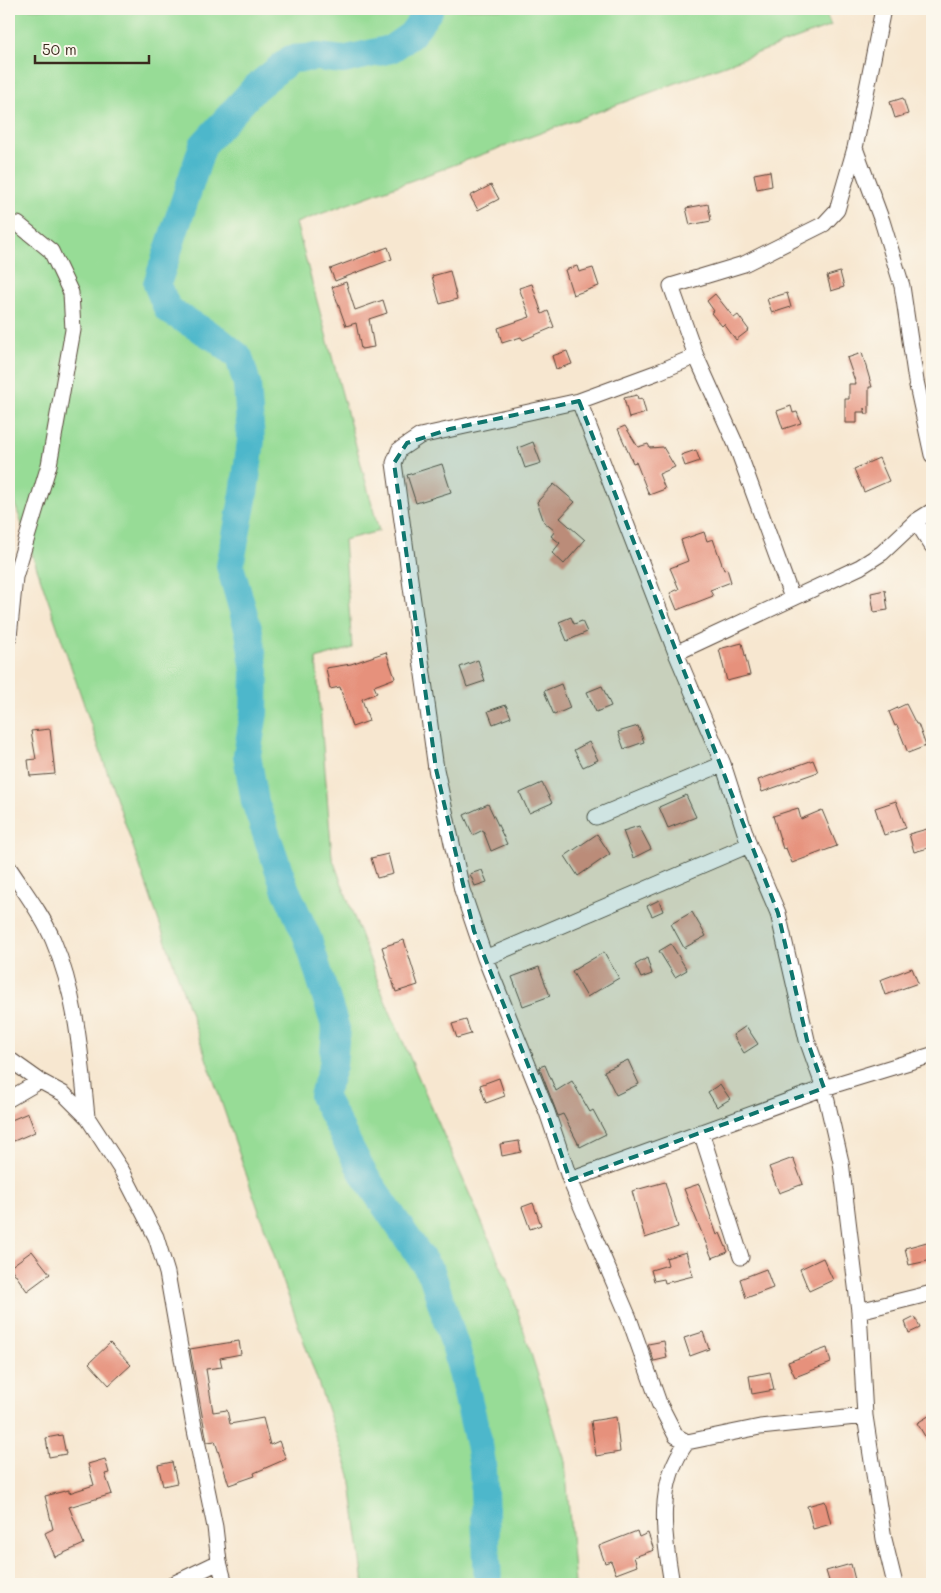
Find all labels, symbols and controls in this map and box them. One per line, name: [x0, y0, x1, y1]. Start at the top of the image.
scale bar: [35, 32, 149, 64]
text: 50 m: [42, 39, 77, 59]

